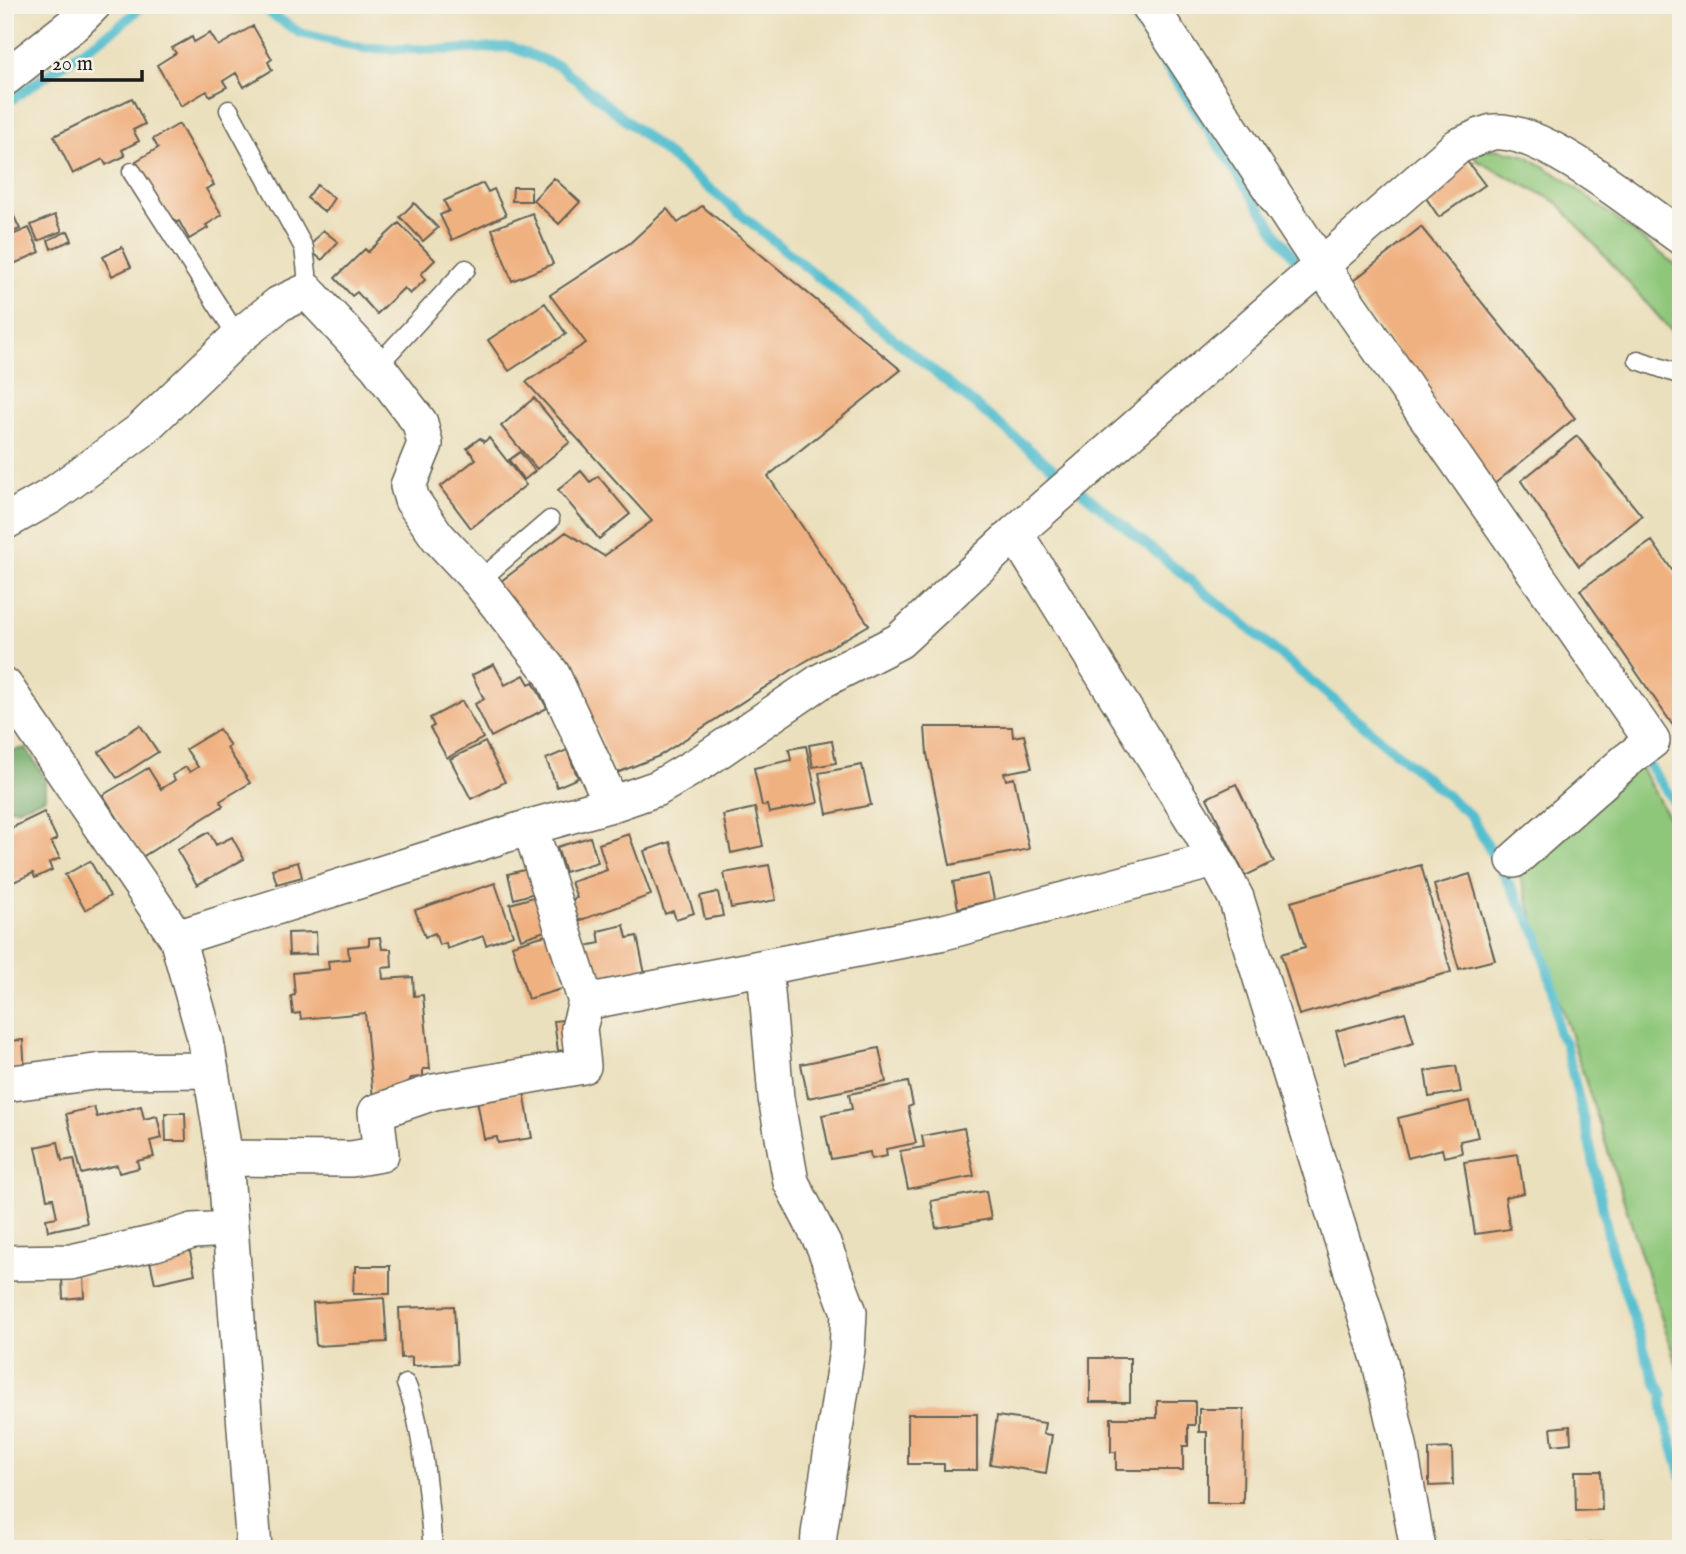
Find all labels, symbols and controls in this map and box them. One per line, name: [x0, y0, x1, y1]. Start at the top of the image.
scale bar: [42, 38, 142, 82]
text: 20 m: [52, 51, 93, 78]

